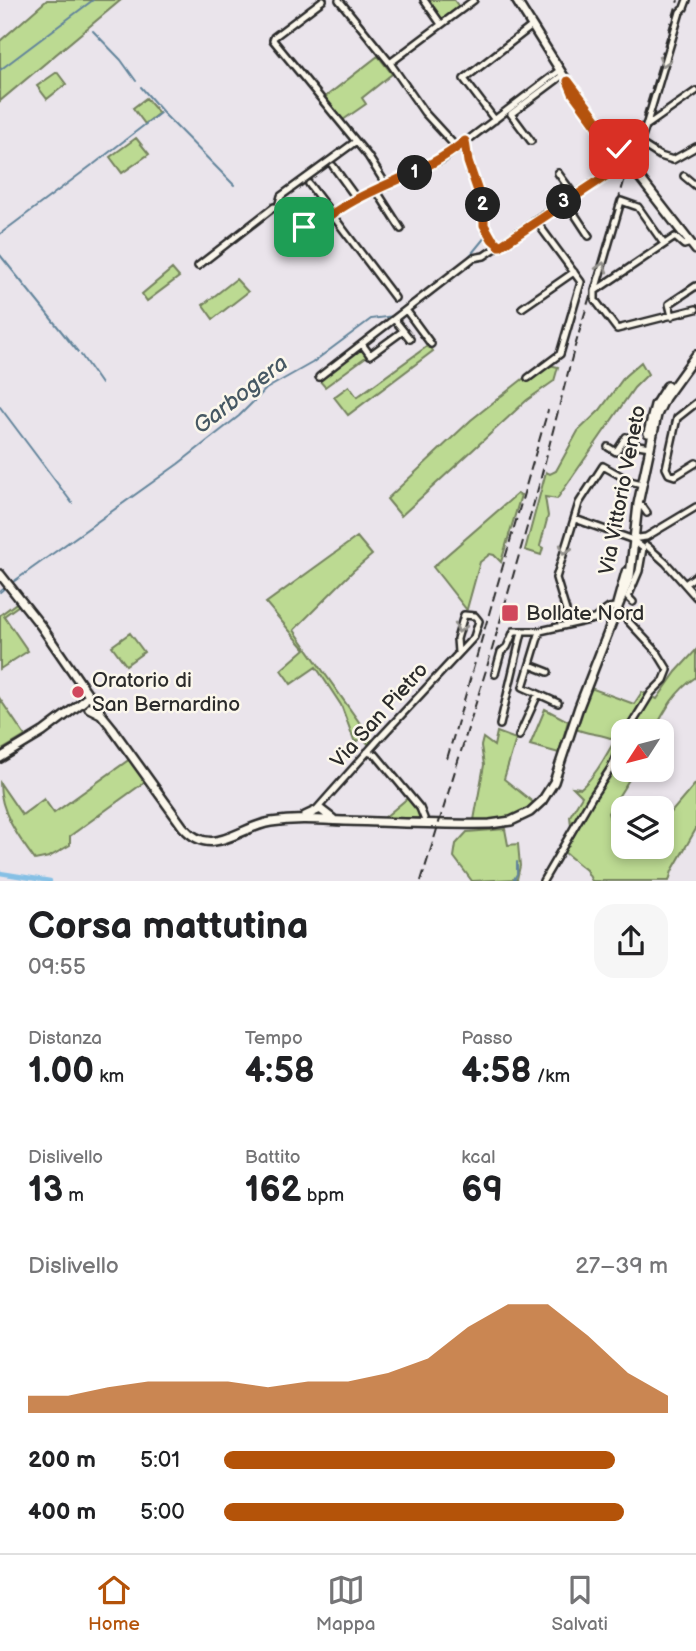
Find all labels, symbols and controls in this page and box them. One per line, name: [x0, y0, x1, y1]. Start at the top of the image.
one-way arrow: [658, 55, 673, 67]
pin: [589, 119, 649, 179]
icon: check: [600, 130, 638, 168]
pin: 1: [398, 156, 432, 190]
text: 1: [411, 161, 419, 184]
pin: 3: [546, 184, 582, 220]
pin: 2: [466, 188, 500, 222]
text: 3: [558, 190, 569, 213]
text: 2: [477, 193, 488, 216]
pin: [274, 197, 334, 257]
icon: arrive: [285, 208, 323, 246]
one-way arrow: [593, 261, 608, 273]
water label: Garbogera: [188, 349, 293, 440]
street label: Via Vittorio Veneto: [594, 403, 651, 577]
one-way arrow: [559, 543, 573, 556]
place label: Bollate Nord: [526, 601, 644, 626]
marker: Bollate Nord: [500, 603, 520, 623]
one-way arrow: [454, 622, 469, 634]
street label: Via San Pietro: [326, 657, 433, 773]
place label: Oratorio di San Bernardino: [92, 668, 240, 717]
marker: Oratorio di San Bernardino: [70, 684, 86, 700]
north arrow: [611, 719, 674, 782]
map controls: [611, 719, 674, 859]
button: layers: [611, 796, 674, 859]
text: Corsa mattutina: [28, 904, 309, 949]
button: share: [594, 904, 668, 978]
text: 09:55: [28, 953, 86, 981]
text: Distanza: [28, 1027, 102, 1050]
text: Tempo: [245, 1027, 303, 1050]
text: Passo: [461, 1027, 513, 1050]
text: 1.00: [28, 1050, 94, 1093]
text: 4:58: [245, 1050, 315, 1093]
text: 4:58: [461, 1050, 532, 1093]
text: km: [94, 1065, 124, 1088]
text: /km: [532, 1065, 570, 1088]
text: Dislivello: [28, 1146, 103, 1169]
text: Battito: [245, 1146, 301, 1169]
text: kcal: [461, 1146, 495, 1169]
text: 13: [28, 1169, 63, 1212]
text: 162: [245, 1169, 302, 1212]
text: 69: [461, 1169, 503, 1212]
text: m: [63, 1184, 84, 1207]
text: bpm: [302, 1184, 344, 1207]
text: Dislivello: [28, 1252, 119, 1280]
text: 27–39 m: [575, 1252, 668, 1280]
text: 200 m: [28, 1446, 96, 1474]
text: 5:01: [140, 1446, 180, 1474]
text: 400 m: [28, 1498, 96, 1526]
text: 5:00: [140, 1498, 185, 1526]
tab: Home: [88, 1571, 140, 1636]
tab: Mappa: [316, 1571, 376, 1636]
tab: Salvati: [552, 1571, 608, 1636]

